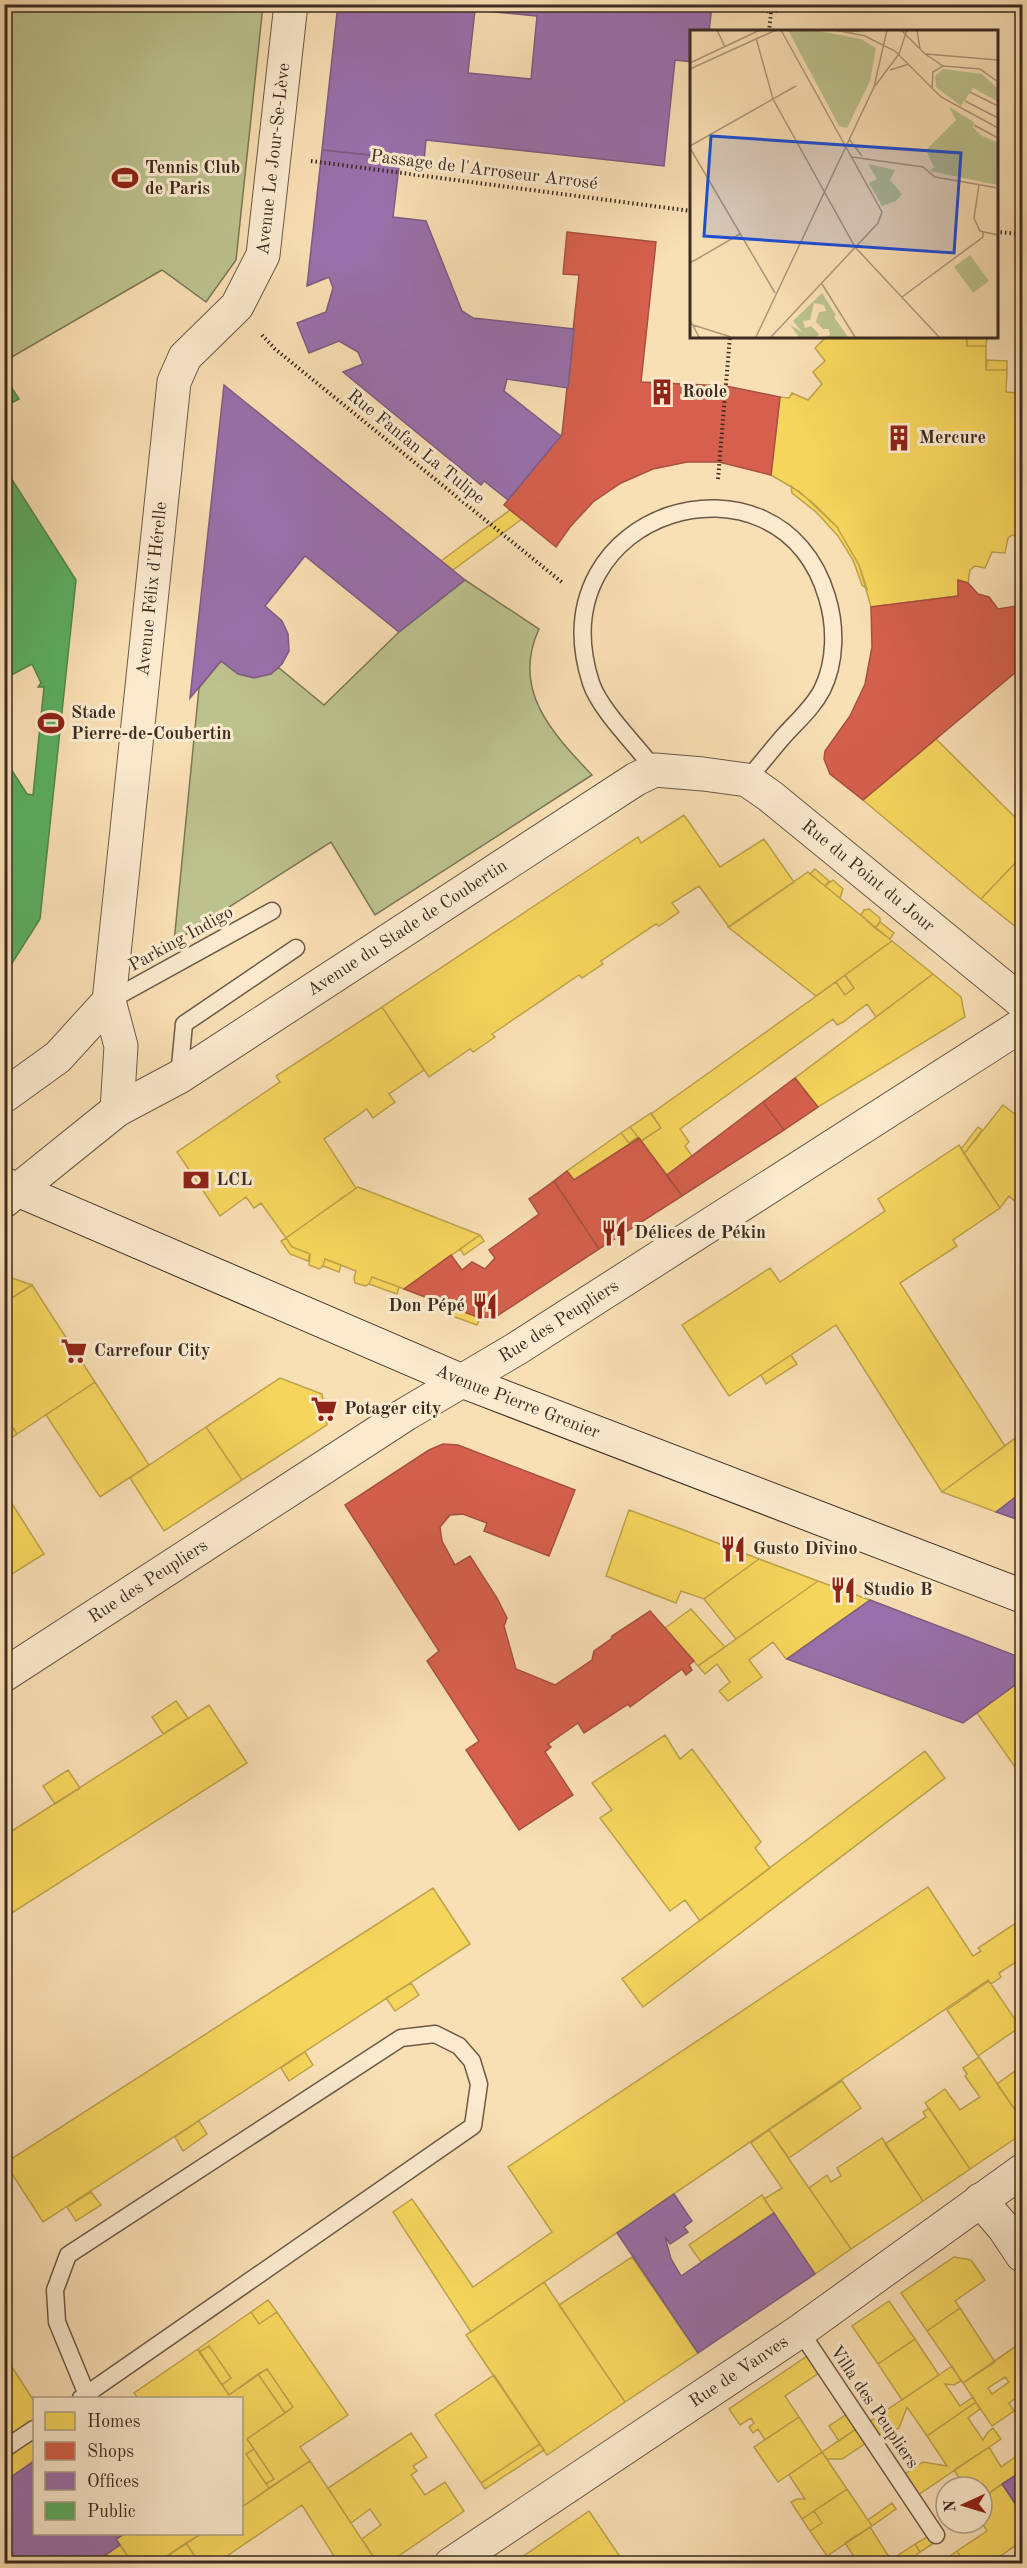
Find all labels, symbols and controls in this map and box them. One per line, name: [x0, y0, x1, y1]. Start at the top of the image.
inset map: [690, 30, 997, 338]
street label: Avenue Le Jour-Se-Lève: [254, 62, 293, 256]
street label: Passage de l'Arroseur Arrosé: [369, 147, 599, 193]
place label: Tennis Club de Paris: [145, 159, 240, 198]
sports icon: Tennis Club de Paris: [110, 163, 140, 193]
building icon: Roole: [647, 377, 677, 407]
place label: Roole: [682, 383, 727, 401]
street label: Rue Fanfan La Tulipe: [344, 386, 488, 508]
building icon: Mercure: [884, 423, 914, 453]
place label: Mercure: [919, 429, 986, 447]
street label: Avenue Félix d'Hérelle: [134, 501, 170, 677]
place label: Stade Pierre-de-Coubertin: [71, 704, 232, 743]
sports icon: Stade Pierre-de-Coubertin: [36, 708, 66, 738]
street label: Rue du Point du Jour: [798, 817, 938, 936]
street label: Avenue du Stade de Coubertin: [304, 856, 511, 1000]
street label: Parking Indigo: [126, 903, 236, 975]
bank icon: LCL: [181, 1165, 211, 1195]
place label: LCL: [216, 1171, 252, 1189]
restaurant icon: Délices de Pékin: [599, 1218, 629, 1248]
place label: Délices de Pékin: [634, 1224, 766, 1242]
street label: Rue des Peupliers: [496, 1277, 622, 1366]
restaurant icon: Don Pépé: [470, 1291, 500, 1321]
place label: Don Pépé: [388, 1297, 465, 1315]
supermarket icon: Carrefour City: [59, 1336, 89, 1366]
place label: Carrefour City: [94, 1342, 210, 1360]
street label: Avenue Pierre Grenier: [433, 1362, 603, 1442]
supermarket icon: Potager city: [309, 1394, 339, 1424]
place label: Potager city: [344, 1400, 442, 1418]
restaurant icon: Gusto Divino: [718, 1534, 748, 1564]
street label: Rue des Peupliers: [85, 1536, 211, 1627]
place label: Gusto Divino: [753, 1540, 858, 1558]
restaurant icon: Studio B: [828, 1575, 858, 1605]
place label: Studio B: [863, 1581, 933, 1599]
street label: Rue de Vanves: [686, 2333, 792, 2411]
street label: Villa des Peupliers: [826, 2342, 922, 2472]
legend: [33, 2397, 243, 2535]
text: Homes: [87, 2413, 141, 2431]
text: Shops: [87, 2443, 134, 2461]
text: Offices: [87, 2473, 139, 2491]
north arrow: [934, 2475, 994, 2535]
text: N: [943, 2498, 959, 2513]
text: Public: [87, 2503, 136, 2521]

